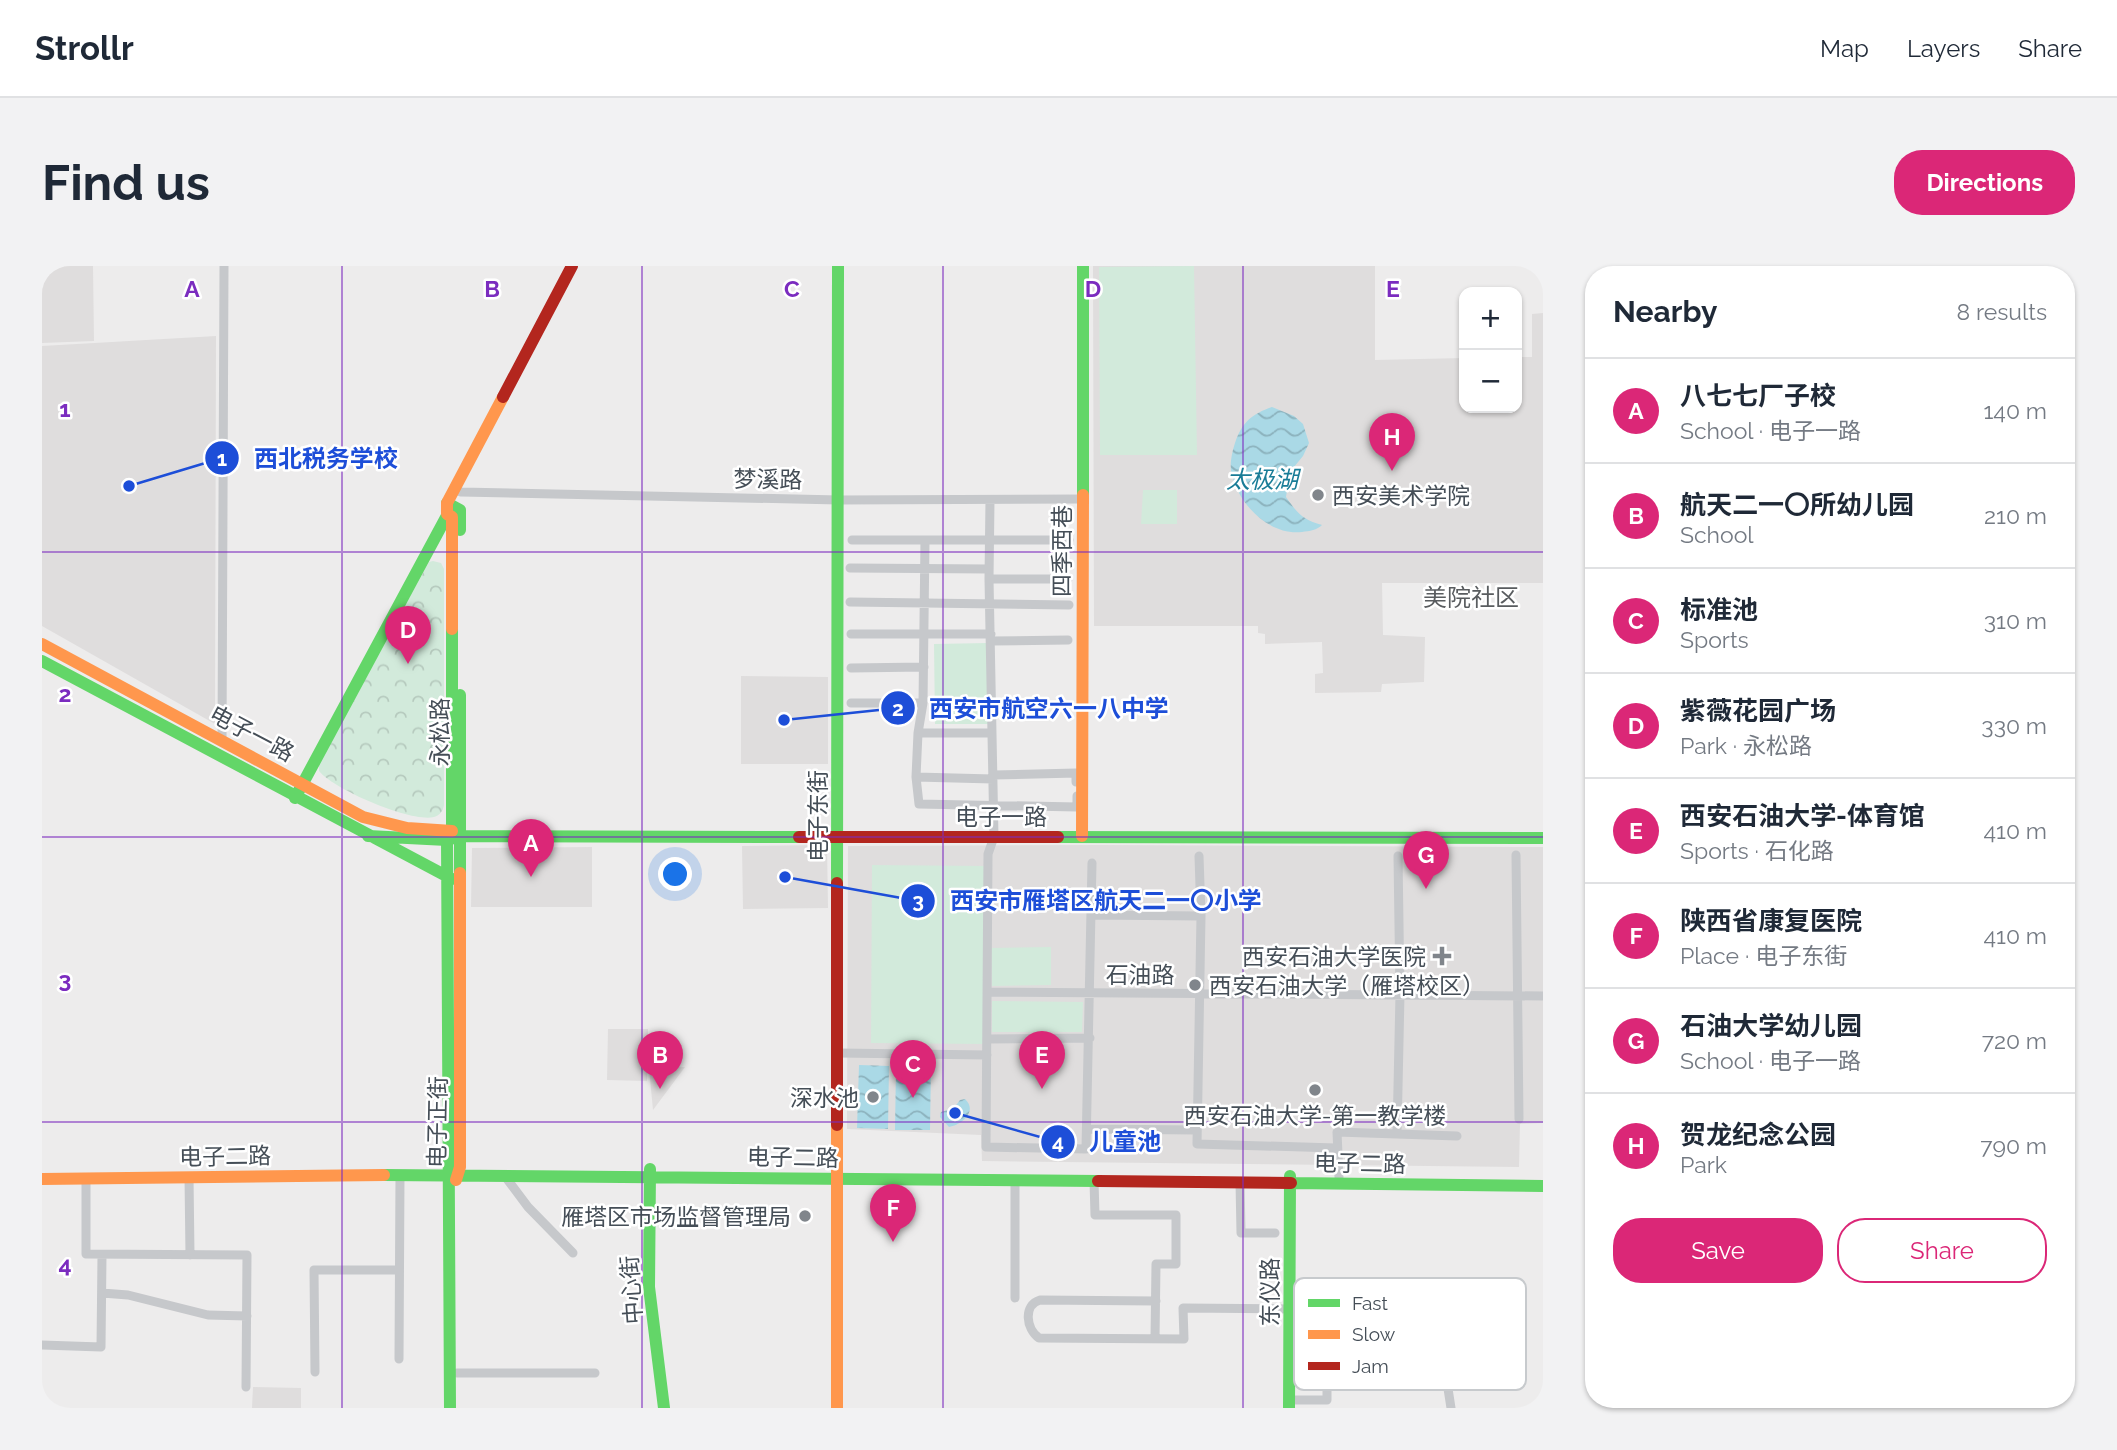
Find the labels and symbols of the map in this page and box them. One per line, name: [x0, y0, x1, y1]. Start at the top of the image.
text: A: [184, 275, 200, 302]
text: B: [484, 275, 500, 302]
text: C: [784, 275, 800, 302]
text: D: [1085, 275, 1101, 302]
text: E: [1386, 275, 1400, 302]
text: 1: [59, 395, 71, 422]
pin: H: [1369, 413, 1415, 471]
callout: 西北税务学校: [205, 436, 412, 481]
text: 西北税务学校: [254, 444, 398, 473]
text: 1: [217, 446, 227, 471]
street label: 梦溪路: [733, 465, 803, 493]
water label: 太极湖: [1226, 465, 1302, 494]
place label: 西安美术学院: [1332, 482, 1470, 509]
marker: 西安美术学院: [1310, 487, 1326, 503]
street label: 四季西巷: [1048, 505, 1075, 597]
district label: 美院社区: [1423, 583, 1519, 612]
pin: D: [385, 606, 431, 664]
text: 2: [59, 680, 71, 707]
callout: 西安市航空六一八中学: [880, 686, 1183, 731]
text: 西安市航空六一八中学: [929, 694, 1169, 723]
text: 2: [892, 696, 904, 721]
street label: 永松路: [426, 698, 453, 767]
street label: 电子一路: [205, 699, 299, 767]
street label: 电子东街: [804, 770, 831, 862]
street label: 电子一路: [955, 803, 1047, 830]
pin: A: [508, 819, 554, 877]
pin: G: [1403, 831, 1449, 889]
your location: [658, 857, 692, 891]
callout: 西安市雁塔区航天二一〇小学: [901, 878, 1276, 923]
text: 西安市雁塔区航天二一〇小学: [950, 886, 1262, 915]
text: 3: [912, 888, 924, 913]
place label: 西安石油大学医院: [1242, 943, 1426, 970]
marker: 西安石油大学医院: [1432, 946, 1452, 966]
street label: 石油路: [1106, 961, 1175, 988]
text: 3: [59, 966, 71, 993]
place label: 西安石油大学（雁塔校区）: [1209, 972, 1485, 999]
marker: 西安石油大学（雁塔校区）: [1187, 977, 1203, 993]
pin: B: [637, 1031, 683, 1089]
pin: E: [1019, 1031, 1065, 1089]
pin: C: [890, 1040, 936, 1098]
street label: 电子正街: [423, 1076, 451, 1168]
marker: 西安石油大学-第一教学楼: [1307, 1082, 1323, 1098]
place label: 深水池: [790, 1084, 859, 1111]
marker: 深水池: [865, 1089, 881, 1105]
place label: 西安石油大学-第一教学楼: [1184, 1102, 1446, 1129]
callout: 儿童池: [1040, 1120, 1175, 1165]
text: 儿童池: [1089, 1127, 1161, 1156]
text: 4: [1052, 1129, 1064, 1154]
street label: 电子二路: [179, 1142, 271, 1170]
street label: 电子二路: [747, 1143, 839, 1171]
street label: 电子二路: [1314, 1149, 1406, 1177]
pin: F: [870, 1184, 916, 1242]
place label: 雁塔区市场监督管理局: [561, 1203, 791, 1230]
marker: 雁塔区市场监督管理局: [797, 1208, 813, 1224]
text: 4: [58, 1251, 72, 1278]
street label: 中心街: [615, 1255, 647, 1325]
street label: 东仪路: [1256, 1258, 1283, 1327]
legend: [1294, 1278, 1526, 1390]
text: Fast: [1352, 1292, 1388, 1314]
text: Slow: [1352, 1323, 1396, 1345]
text: Jam: [1352, 1355, 1389, 1377]

